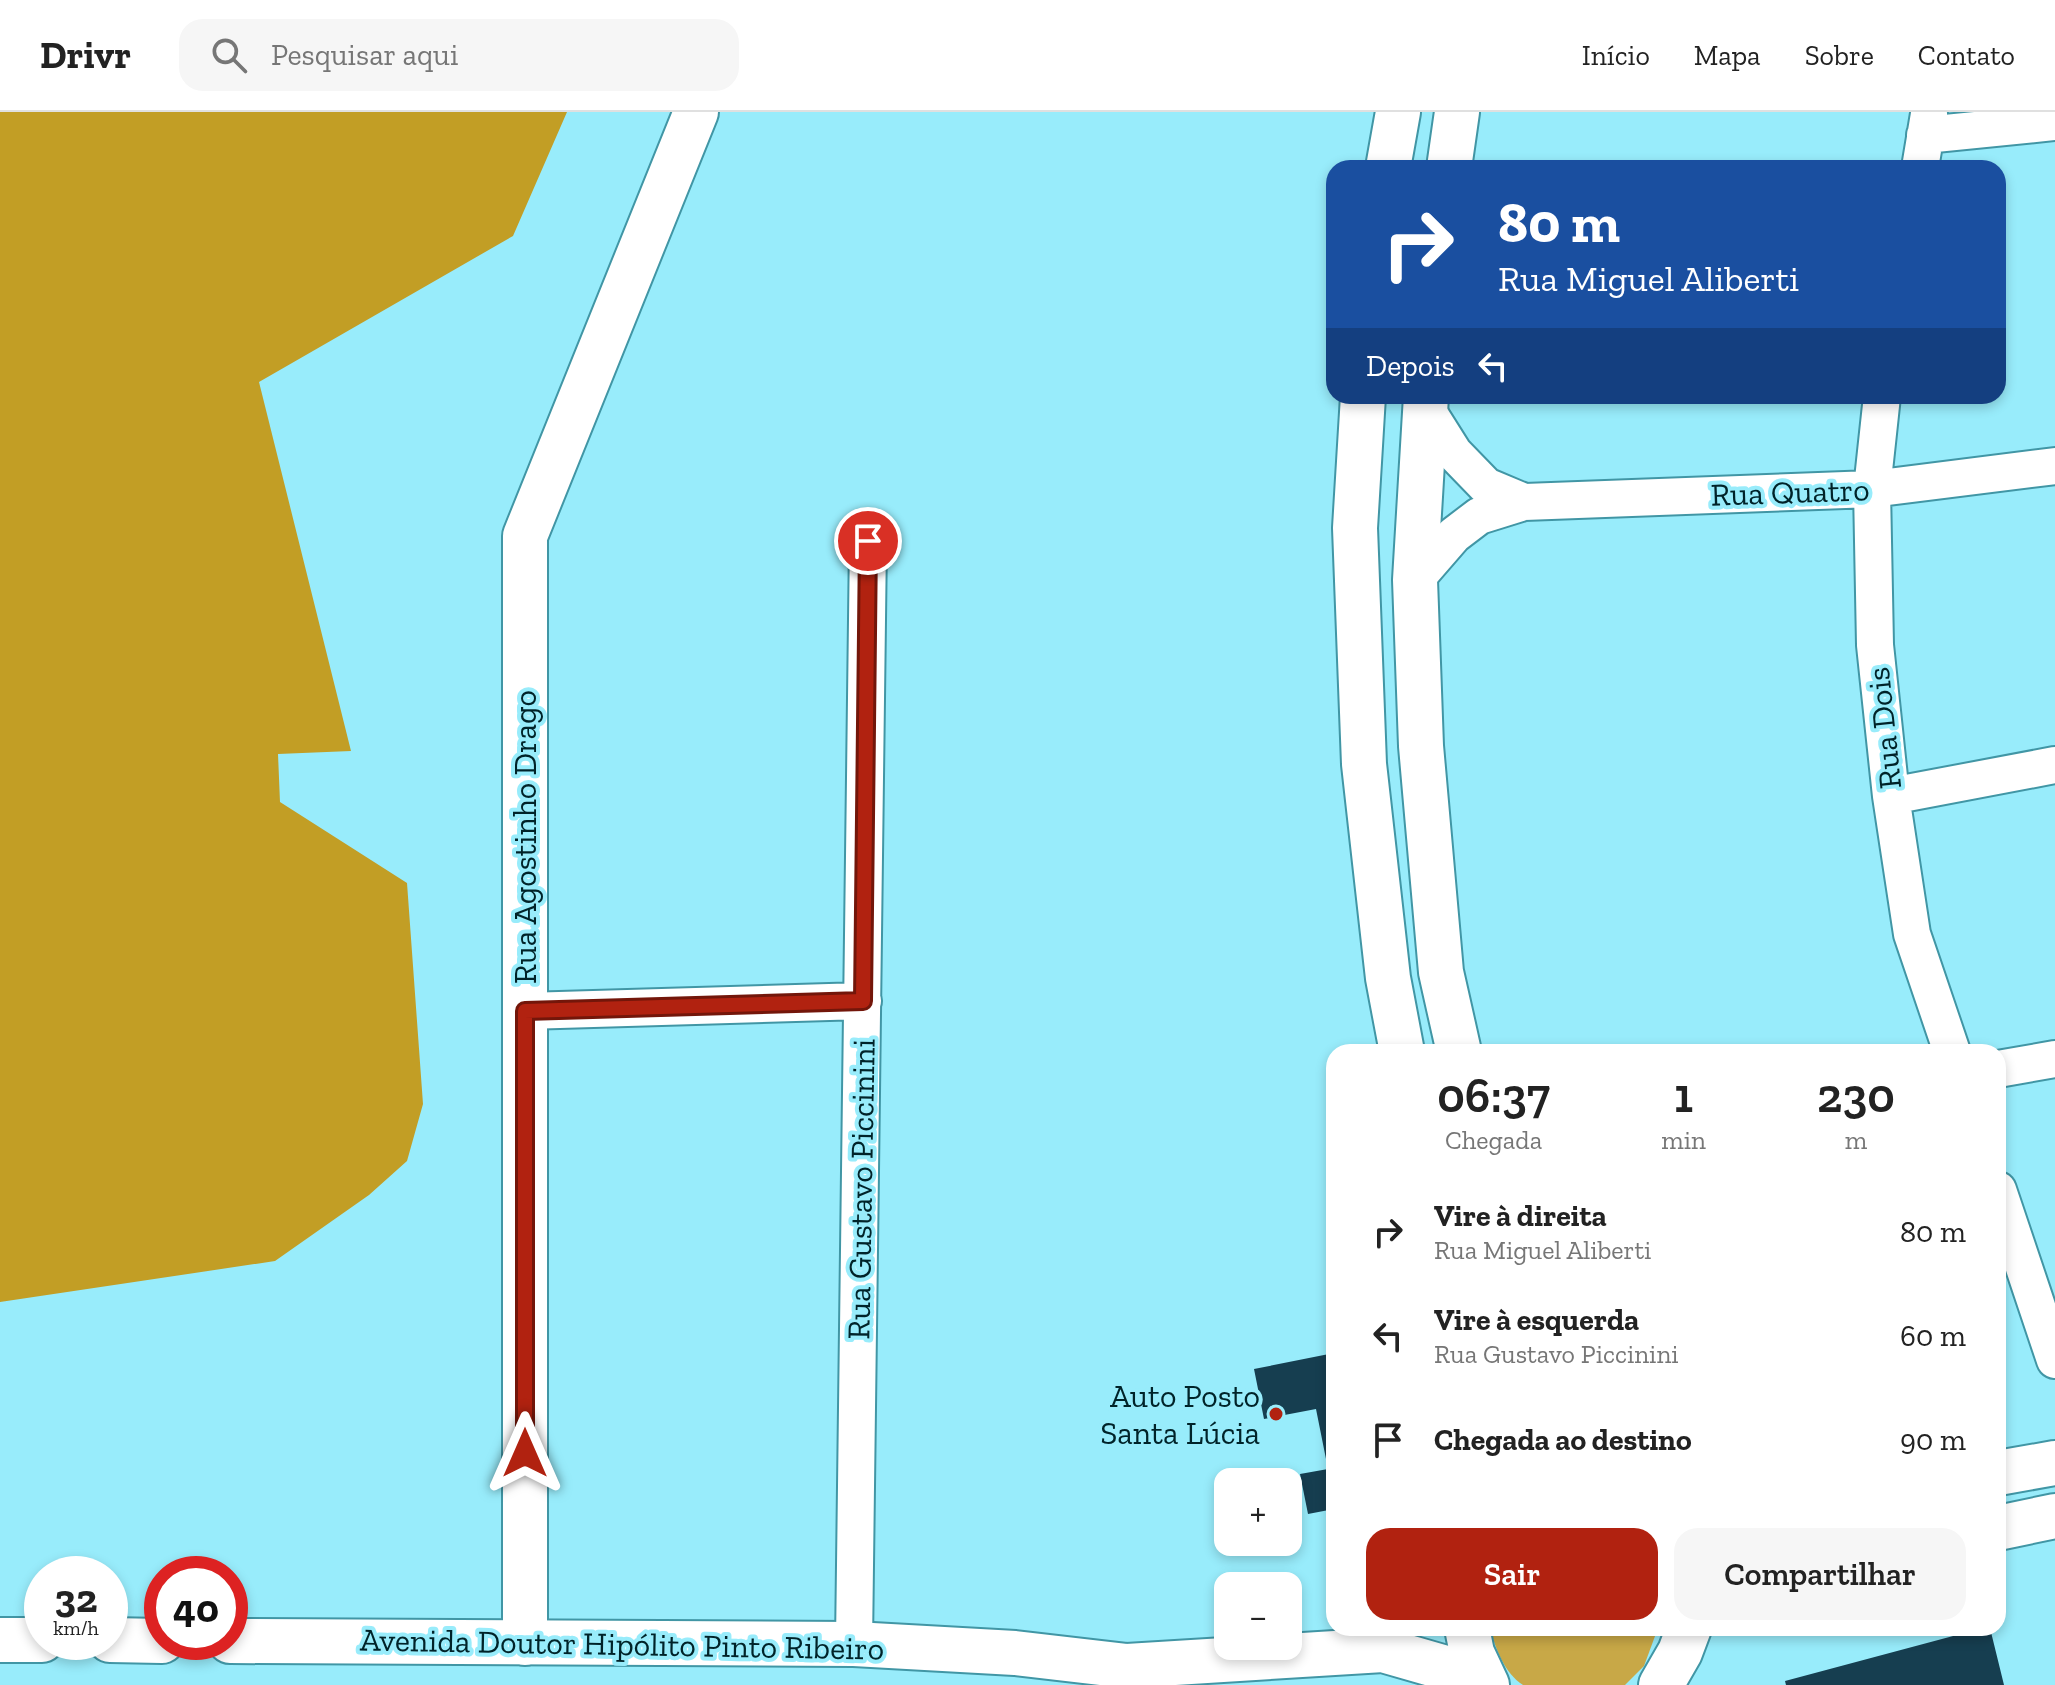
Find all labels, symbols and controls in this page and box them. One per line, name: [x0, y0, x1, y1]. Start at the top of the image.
search box: [179, 19, 739, 91]
text: Drivr: [40, 32, 131, 78]
icon: search: [207, 33, 251, 77]
text: Pesquisar aqui: [271, 37, 458, 73]
text: Início: [1582, 39, 1650, 72]
text: Mapa: [1694, 39, 1761, 72]
text: Sobre: [1805, 39, 1874, 72]
text: Contato: [1918, 39, 2015, 72]
text: 80 m: [1498, 189, 1620, 256]
icon: right: [1366, 192, 1470, 296]
text: Rua Miguel Aliberti: [1498, 257, 1799, 300]
icon: left: [1471, 344, 1515, 388]
text: Depois: [1366, 348, 1455, 384]
street label: Rua Quatro: [1710, 470, 1870, 514]
pin: [834, 507, 902, 575]
icon: arrive: [846, 519, 890, 563]
street label: Rua Dois: [1859, 665, 1909, 791]
street label: Rua Agostinho Drago: [506, 690, 544, 984]
street label: Rua Gustavo Piccinini: [839, 1038, 883, 1340]
text: 06:37: [1437, 1067, 1550, 1124]
text: 1: [1674, 1067, 1693, 1124]
text: 230: [1817, 1067, 1895, 1124]
text: Chegada: [1445, 1124, 1542, 1156]
text: min: [1661, 1124, 1706, 1156]
text: m: [1845, 1124, 1867, 1156]
text: Vire à direita: [1434, 1198, 1607, 1234]
icon: right: [1366, 1210, 1410, 1254]
text: 80 m: [1900, 1214, 1966, 1250]
text: Rua Miguel Aliberti: [1434, 1234, 1651, 1266]
text: Vire à esquerda: [1434, 1302, 1639, 1338]
icon: left: [1366, 1314, 1410, 1358]
text: 60 m: [1900, 1318, 1966, 1354]
text: Rua Gustavo Piccinini: [1434, 1338, 1679, 1370]
place label: Auto Posto Santa Lúcia: [1100, 1377, 1260, 1452]
marker: Auto Posto Santa Lúcia: [1267, 1405, 1285, 1423]
position arrow: [483, 1411, 567, 1495]
icon: arrive: [1366, 1418, 1410, 1462]
text: Chegada ao destino: [1434, 1422, 1692, 1458]
text: 90 m: [1900, 1422, 1966, 1458]
map controls: [1214, 1468, 1302, 1660]
button: +: [1214, 1468, 1302, 1556]
button: Sair: [1366, 1528, 1658, 1620]
button: Compartilhar: [1674, 1528, 1966, 1620]
speed limit sign: 40: [144, 1556, 248, 1660]
button: −: [1214, 1572, 1302, 1660]
text: 32: [55, 1574, 97, 1622]
text: km/h: [53, 1616, 99, 1640]
street label: Avenida Doutor Hipólito Pinto Ribeiro: [360, 1620, 884, 1668]

